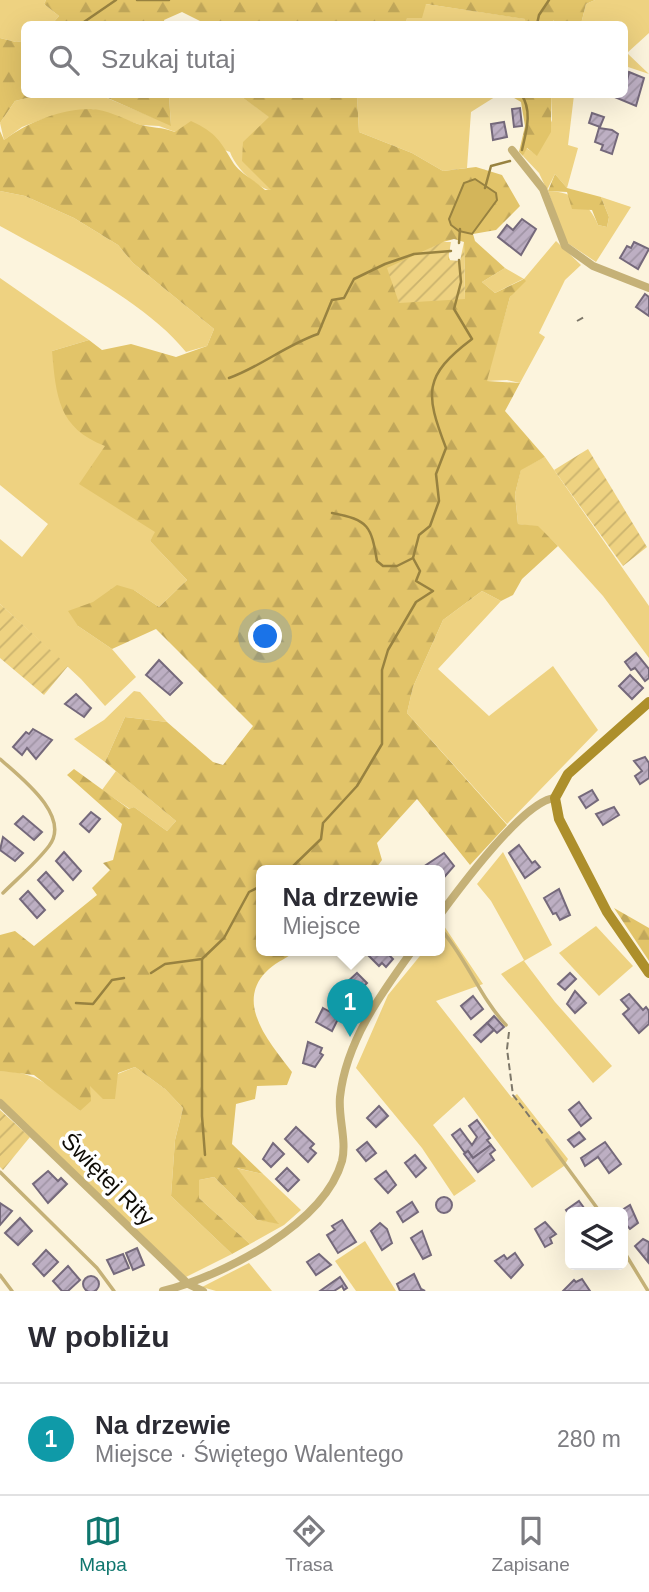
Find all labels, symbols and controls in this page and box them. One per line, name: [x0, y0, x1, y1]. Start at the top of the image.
search box: [21, 21, 628, 98]
icon: search: [45, 41, 83, 79]
text: Szukaj tutaj: [101, 44, 235, 74]
your location: [248, 619, 282, 653]
popup: [256, 865, 445, 956]
text: Na drzewie: [283, 882, 418, 912]
text: Miejsce: [283, 913, 361, 939]
pin: 1: [327, 979, 373, 1037]
street label: Świętej Rity: [56, 1127, 161, 1231]
map controls: [565, 1207, 628, 1270]
button: layers: [565, 1207, 628, 1270]
text: W pobliżu: [28, 1320, 170, 1353]
text: Na drzewie: [95, 1410, 231, 1440]
text: 1: [45, 1426, 57, 1452]
text: 280 m: [557, 1426, 621, 1452]
text: Miejsce · Świętego Walentego: [95, 1441, 404, 1467]
tab: Mapa: [79, 1512, 127, 1576]
tab: Trasa: [285, 1512, 333, 1576]
tab: Zapisane: [492, 1512, 570, 1576]

